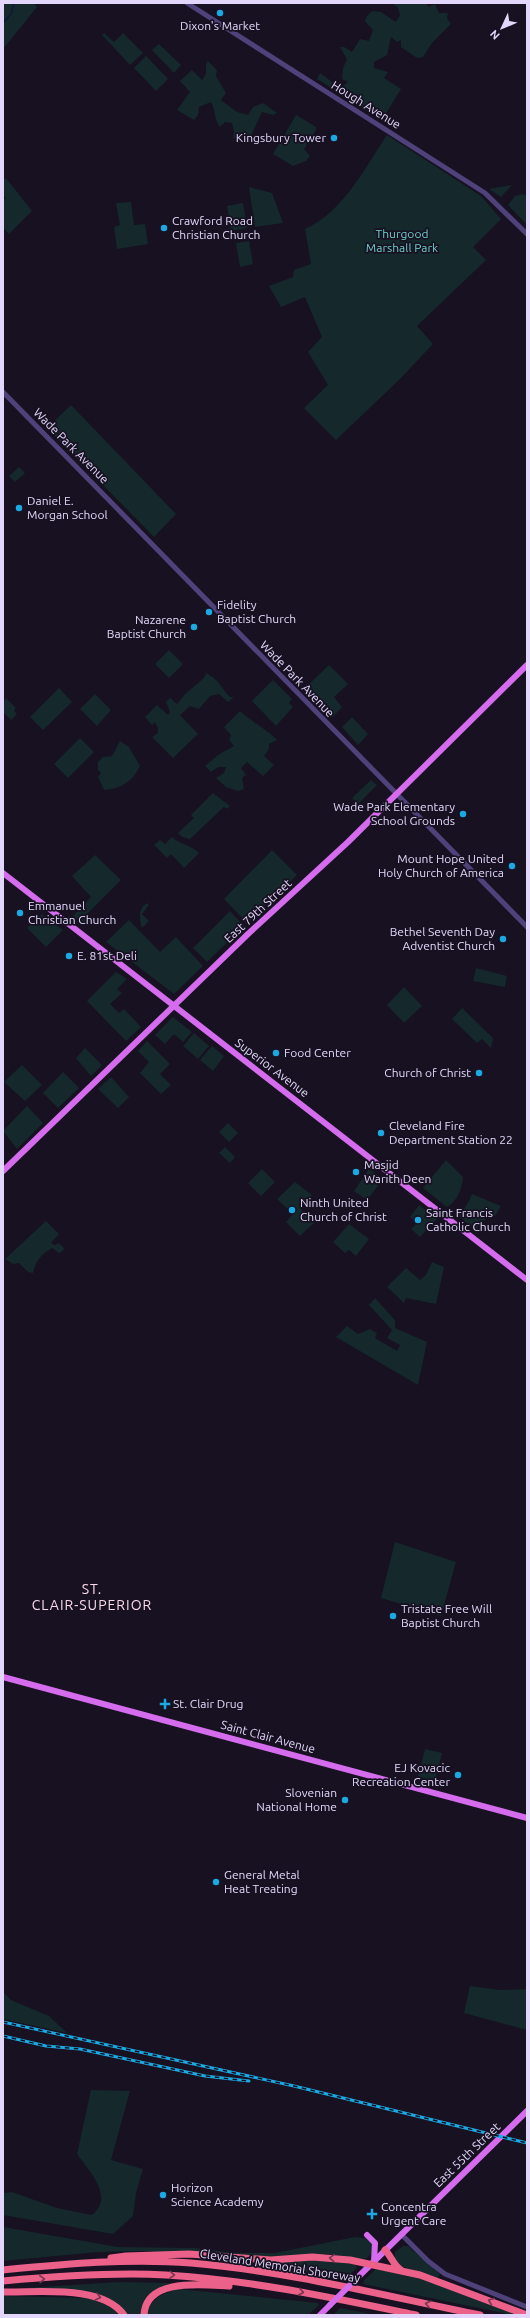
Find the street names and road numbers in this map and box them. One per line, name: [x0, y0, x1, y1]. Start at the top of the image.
street label: Hough Avenue: [329, 78, 403, 131]
street label: Wade Park Avenue: [31, 406, 111, 486]
street label: Wade Park Avenue: [258, 638, 337, 719]
street label: East 79th Street: [221, 876, 294, 945]
street label: Superior Avenue: [233, 1036, 312, 1100]
street label: Saint Clair Avenue: [220, 1718, 317, 1755]
street label: East 55th Street: [431, 2120, 503, 2190]
street label: Cleveland Memorial Shoreway: [199, 2246, 361, 2285]

